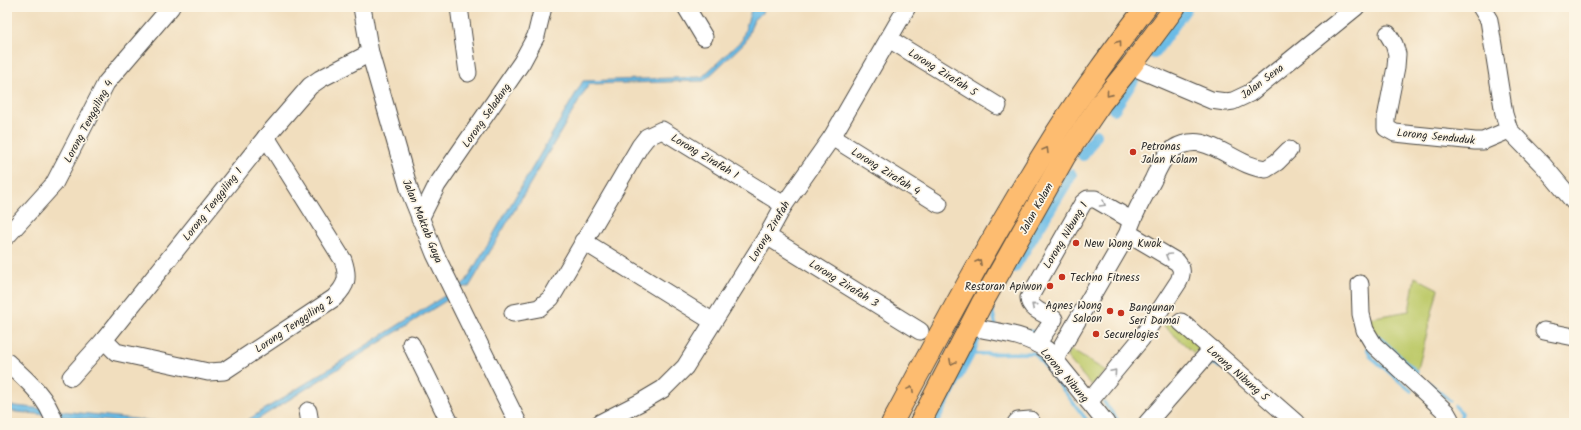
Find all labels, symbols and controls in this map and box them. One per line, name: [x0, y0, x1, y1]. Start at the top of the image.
one-way arrow: [1114, 40, 1121, 47]
street label: Lorong Zirafah 5: [904, 44, 982, 102]
street label: Jalan Sena: [1237, 59, 1288, 104]
street label: Lorong Tenggiling 4: [59, 77, 118, 166]
street label: Lorong Seladang: [458, 79, 516, 152]
one-way arrow: [1106, 89, 1113, 96]
street label: Lorong Senduduk: [1396, 124, 1477, 150]
street label: Lorong Zirafah 1: [667, 129, 742, 184]
place label: Petronas Jalan Kolam: [1141, 138, 1198, 169]
street label: Lorong Zirafah 4: [847, 143, 924, 200]
one-way arrow: [1041, 147, 1048, 154]
marker: Petronas Jalan Kolam: [1128, 147, 1138, 157]
street label: Lorong Tenggiling 1: [178, 164, 247, 245]
street label: Jalan Maktab Gaya: [397, 177, 447, 266]
street label: Jalan Kolam: [1015, 179, 1059, 238]
street label: Lorong Zirafah: [744, 197, 795, 266]
street label: Lorong Nibung 1: [1039, 199, 1093, 272]
one-way arrow: [1099, 199, 1106, 207]
place label: New Wong Kwok: [1084, 235, 1162, 253]
marker: New Wong Kwok: [1071, 238, 1081, 248]
one-way arrow: [1165, 254, 1172, 261]
street label: Lorong Zirafah 3: [805, 255, 882, 312]
one-way arrow: [975, 259, 982, 266]
place label: Techno Fitness: [1070, 269, 1140, 287]
marker: Techno Fitness: [1057, 272, 1067, 282]
place label: Restoran Apiwon: [965, 278, 1042, 296]
marker: Restoran Apiwon: [1045, 281, 1055, 291]
street label: Lorong Tenggiling 2: [251, 292, 338, 358]
place label: Agnes Wong Saloon: [1046, 297, 1102, 328]
place label: Bangunan Seri Damai: [1129, 299, 1180, 330]
one-way arrow: [1031, 304, 1039, 311]
marker: Agnes Wong Saloon: [1105, 306, 1115, 316]
marker: Bangunan Seri Damai: [1116, 308, 1126, 318]
place label: Securelogies: [1104, 326, 1159, 344]
marker: Securelogies: [1091, 329, 1101, 339]
street label: Lorong Nibung 5: [1202, 341, 1273, 407]
street label: Lorong Nibung: [1035, 344, 1093, 407]
one-way arrow: [950, 358, 957, 365]
one-way arrow: [1110, 369, 1117, 377]
one-way arrow: [906, 385, 913, 393]

